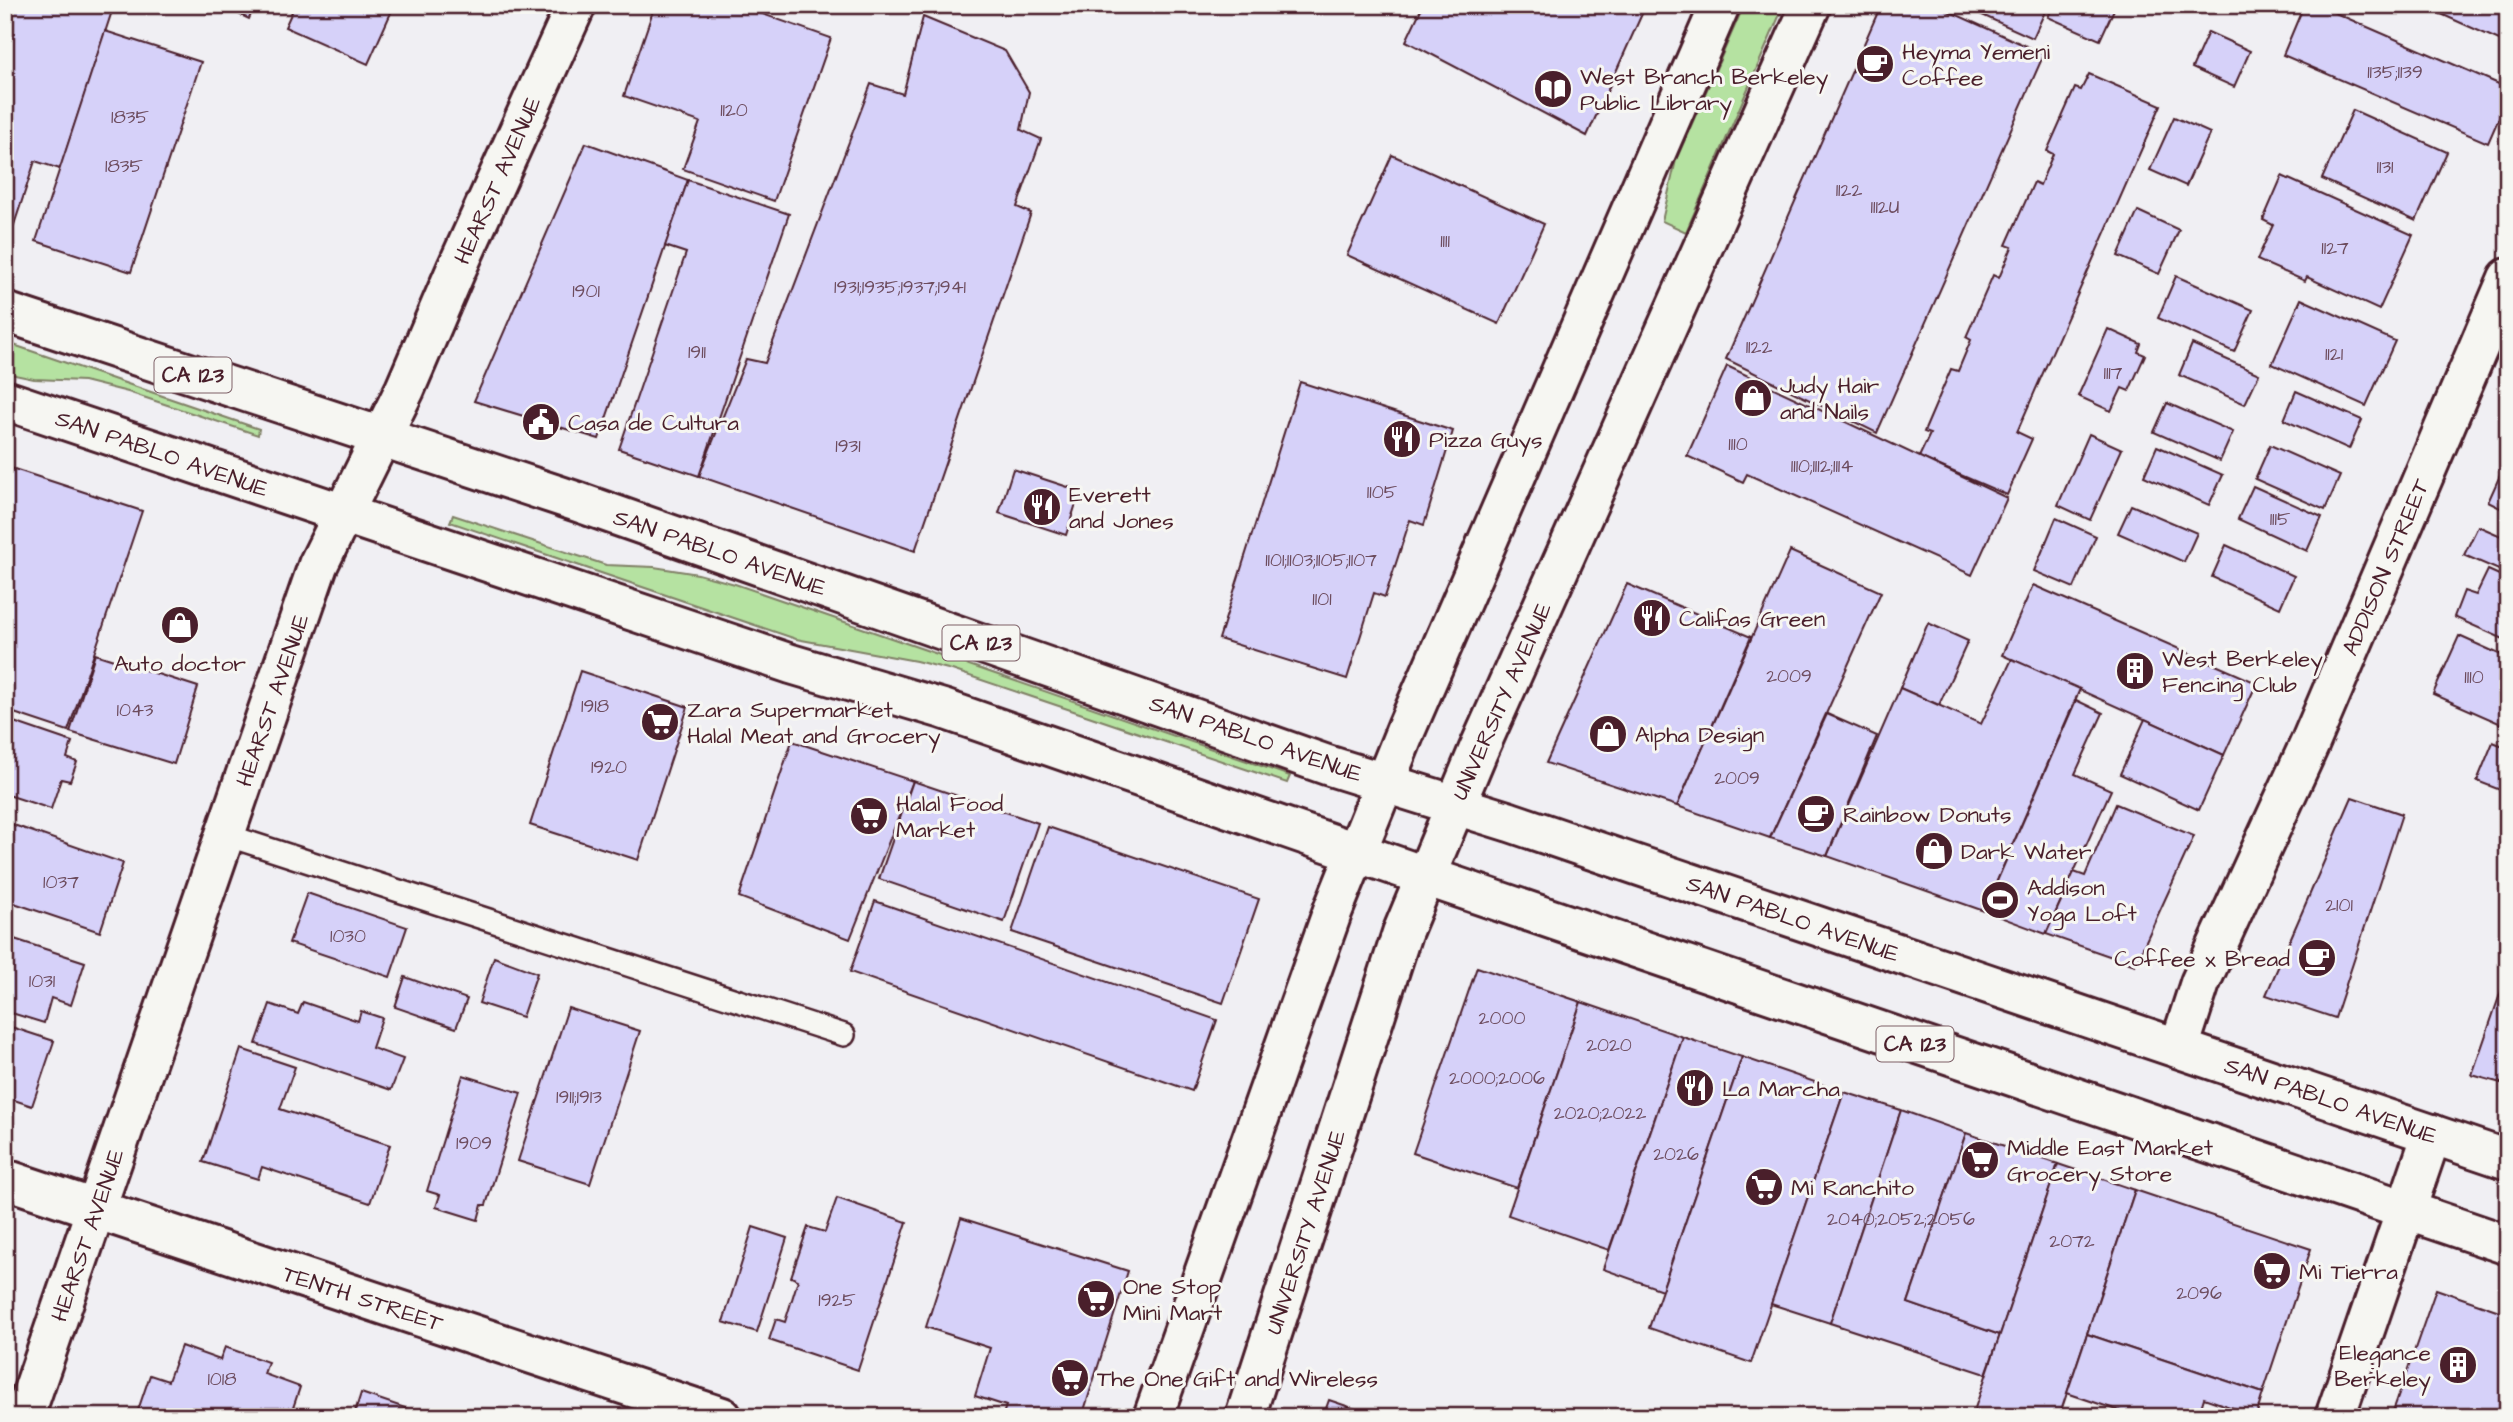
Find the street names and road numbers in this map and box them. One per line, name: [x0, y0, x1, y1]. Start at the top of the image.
street label: HEARST AVENUE: [447, 91, 549, 269]
road number: CA 123: [154, 358, 232, 392]
street label: SAN PABLO AVENUE: [51, 402, 273, 506]
street label: ADDISON STREET: [2334, 474, 2438, 661]
street label: SAN PABLO AVENUE: [609, 501, 831, 605]
street label: UNIVERSITY AVENUE: [1444, 597, 1560, 805]
street label: HEARST AVENUE: [228, 609, 318, 791]
road number: CA 123: [942, 626, 1020, 660]
street label: SAN PABLO AVENUE: [1145, 687, 1367, 791]
street label: SAN PABLO AVENUE: [1682, 867, 1904, 971]
road number: CA 123: [1876, 1026, 1954, 1062]
street label: SAN PABLO AVENUE: [2220, 1049, 2442, 1153]
street label: UNIVERSITY AVENUE: [1258, 1126, 1354, 1339]
street label: HEARST AVENUE: [43, 1144, 133, 1326]
street label: TENTH STREET: [278, 1258, 448, 1340]

